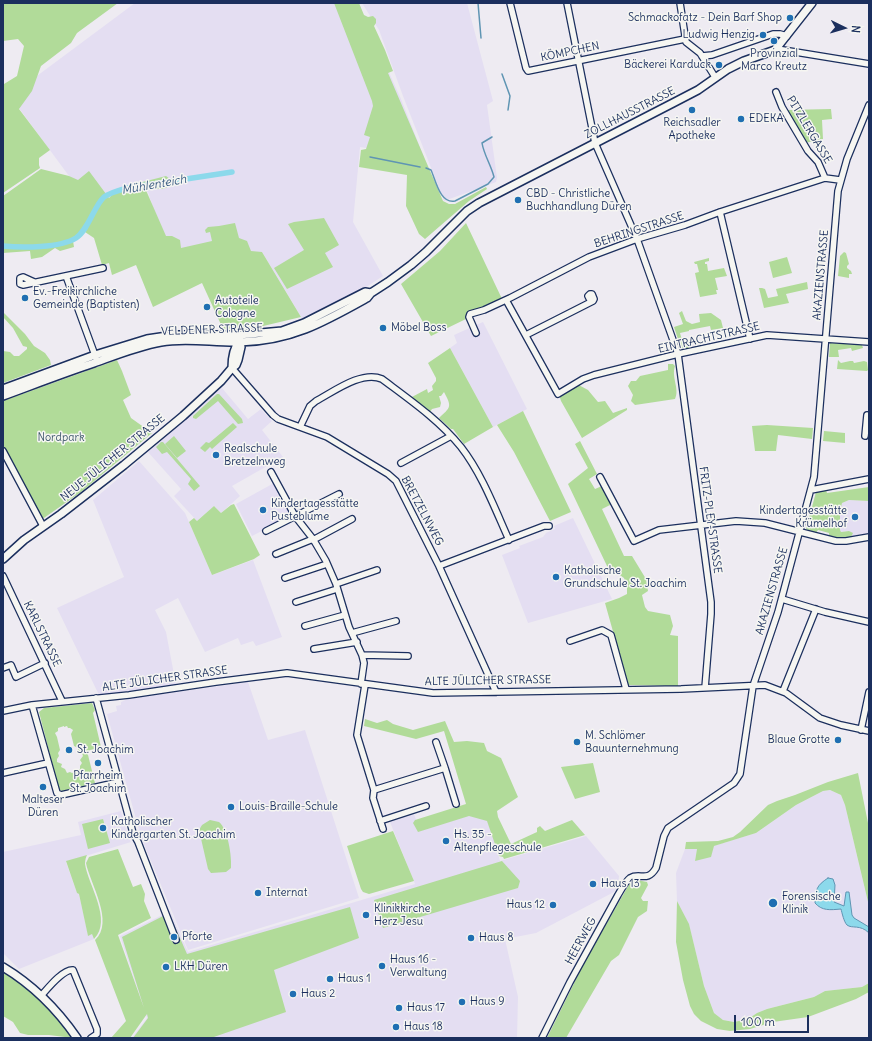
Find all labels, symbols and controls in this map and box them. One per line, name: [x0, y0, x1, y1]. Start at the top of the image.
north arrow: [824, 8, 864, 48]
place label: Schmackofatz - Dein Barf Shop: [628, 11, 782, 25]
marker: Schmackofatz - Dein Barf Shop: [785, 13, 795, 23]
text: N: [849, 25, 863, 33]
place label: Ludwig Henzig: [682, 28, 755, 42]
marker: Ludwig Henzig: [758, 30, 768, 40]
marker: Provinzial Marco Kreutz: [769, 36, 779, 46]
street label: KÖMPCHEN: [539, 39, 601, 65]
place label: Provinzial Marco Kreutz: [741, 47, 807, 73]
place label: Bäckerei Karduck: [624, 58, 711, 72]
marker: Bäckerei Karduck: [714, 60, 724, 70]
street label: ZOLLHAUSSTRASSE: [583, 84, 677, 142]
street label: PITZLERGASSE: [784, 94, 834, 166]
marker: Reichsadler Apotheke: [687, 105, 697, 115]
place label: EDEKA: [749, 112, 784, 126]
marker: EDEKA: [736, 114, 746, 124]
place label: Reichsadler Apotheke: [663, 116, 721, 142]
water label: Mühlenteich: [120, 172, 188, 198]
place label: CBD - Christliche Buchhandlung Düren: [526, 187, 632, 213]
marker: CBD - Christliche Buchhandlung Düren: [513, 195, 523, 205]
street label: BEHRINGSTRASSE: [593, 209, 685, 251]
street label: AKAZIENSTRASSE: [810, 229, 832, 321]
place label: Ev.-Freikirchliche Gemeinde (Baptisten): [33, 285, 139, 311]
marker: Ev.-Freikirchliche Gemeinde (Baptisten): [20, 293, 30, 303]
place label: Autoteile Cologne: [215, 294, 259, 320]
marker: Autoteile Cologne: [202, 302, 212, 312]
street label: EINTRACHTSTRASSE: [657, 320, 761, 356]
place label: Möbel Boss: [391, 321, 446, 335]
street label: VELDENER STRASSE: [161, 322, 263, 338]
marker: Möbel Boss: [378, 323, 388, 333]
street label: NEUE JÜLICHER STRASSE: [58, 412, 168, 504]
park label: Nordpark: [37, 431, 85, 445]
place label: Realschule Bretzelnweg: [224, 442, 285, 468]
marker: Realschule Bretzelnweg: [211, 450, 221, 460]
street label: FRITZ-PLEY-STRASSE: [696, 466, 724, 574]
street label: BRETZELNWEG: [398, 474, 446, 548]
place label: Kindertagesstätte Pusteblume: [271, 497, 359, 523]
place label: Kindertagesstätte Krümelhof: [759, 504, 847, 530]
marker: Kindertagesstätte Pusteblume: [258, 505, 268, 515]
marker: Kindertagesstätte Krümelhof: [850, 512, 860, 522]
street label: AKAZIENSTRASSE: [753, 546, 791, 636]
place label: Katholische Grundschule St. Joachim: [564, 564, 687, 590]
marker: Katholische Grundschule St. Joachim: [551, 572, 561, 582]
street label: KARLSTRASSE: [20, 599, 64, 669]
street label: ALTE JÜLICHER STRASSE: [101, 664, 229, 694]
street label: ALTE JÜLICHER STRASSE: [425, 673, 551, 689]
place label: M. Schlömer Bauunternehmung: [585, 729, 679, 755]
place label: Blaue Grotte: [768, 733, 830, 747]
marker: Blaue Grotte: [833, 735, 843, 745]
marker: M. Schlömer Bauunternehmung: [572, 737, 582, 747]
place label: St. Joachim: [77, 743, 134, 757]
marker: St. Joachim: [64, 745, 74, 755]
marker: Pfarrheim St. Joachim: [93, 758, 103, 768]
place label: Pfarrheim St. Joachim: [70, 769, 126, 795]
marker: Malteser Düren: [38, 782, 48, 792]
place label: Malteser Düren: [22, 793, 64, 819]
place label: Louis-Braille-Schule: [239, 800, 338, 814]
marker: Louis-Braille-Schule: [226, 802, 236, 812]
place label: Katholischer Kindergarten St. Joachim: [111, 815, 235, 841]
marker: Katholischer Kindergarten St. Joachim: [98, 823, 108, 833]
place label: Hs. 35 - Altenpflegeschule: [454, 828, 541, 854]
marker: Hs. 35 - Altenpflegeschule: [441, 836, 451, 846]
place label: Haus 13: [601, 877, 640, 891]
marker: Haus 13: [588, 879, 598, 889]
place label: Internat: [266, 886, 307, 900]
marker: Internat: [253, 888, 263, 898]
place label: Forensische Klinik: [782, 890, 841, 916]
marker: Forensische Klinik: [767, 897, 779, 909]
place label: Haus 12: [506, 898, 545, 912]
marker: Haus 12: [548, 900, 558, 910]
place label: Klinikkirche Herz Jesu: [374, 902, 431, 928]
marker: Klinikkirche Herz Jesu: [361, 910, 371, 920]
street label: HEERWEG: [563, 915, 599, 967]
place label: Pforte: [182, 930, 212, 944]
place label: Haus 8: [479, 931, 514, 945]
marker: Pforte: [169, 932, 179, 942]
marker: Haus 8: [466, 933, 476, 943]
place label: Haus 16 - Verwaltung: [390, 953, 447, 979]
place label: LKH Düren: [174, 960, 228, 974]
marker: Haus 16 - Verwaltung: [377, 961, 387, 971]
marker: LKH Düren: [161, 962, 171, 972]
place label: Haus 1: [338, 972, 371, 986]
marker: Haus 1: [325, 974, 335, 984]
place label: Haus 2: [301, 987, 335, 1001]
marker: Haus 2: [288, 989, 298, 999]
place label: Haus 9: [470, 995, 504, 1009]
marker: Haus 9: [457, 997, 467, 1007]
place label: Haus 17: [407, 1001, 445, 1015]
marker: Haus 17: [394, 1003, 404, 1013]
scale bar: [736, 1007, 811, 1033]
text: 100 m: [741, 1014, 775, 1029]
place label: Haus 18: [404, 1020, 443, 1034]
marker: Haus 18: [391, 1022, 401, 1032]

